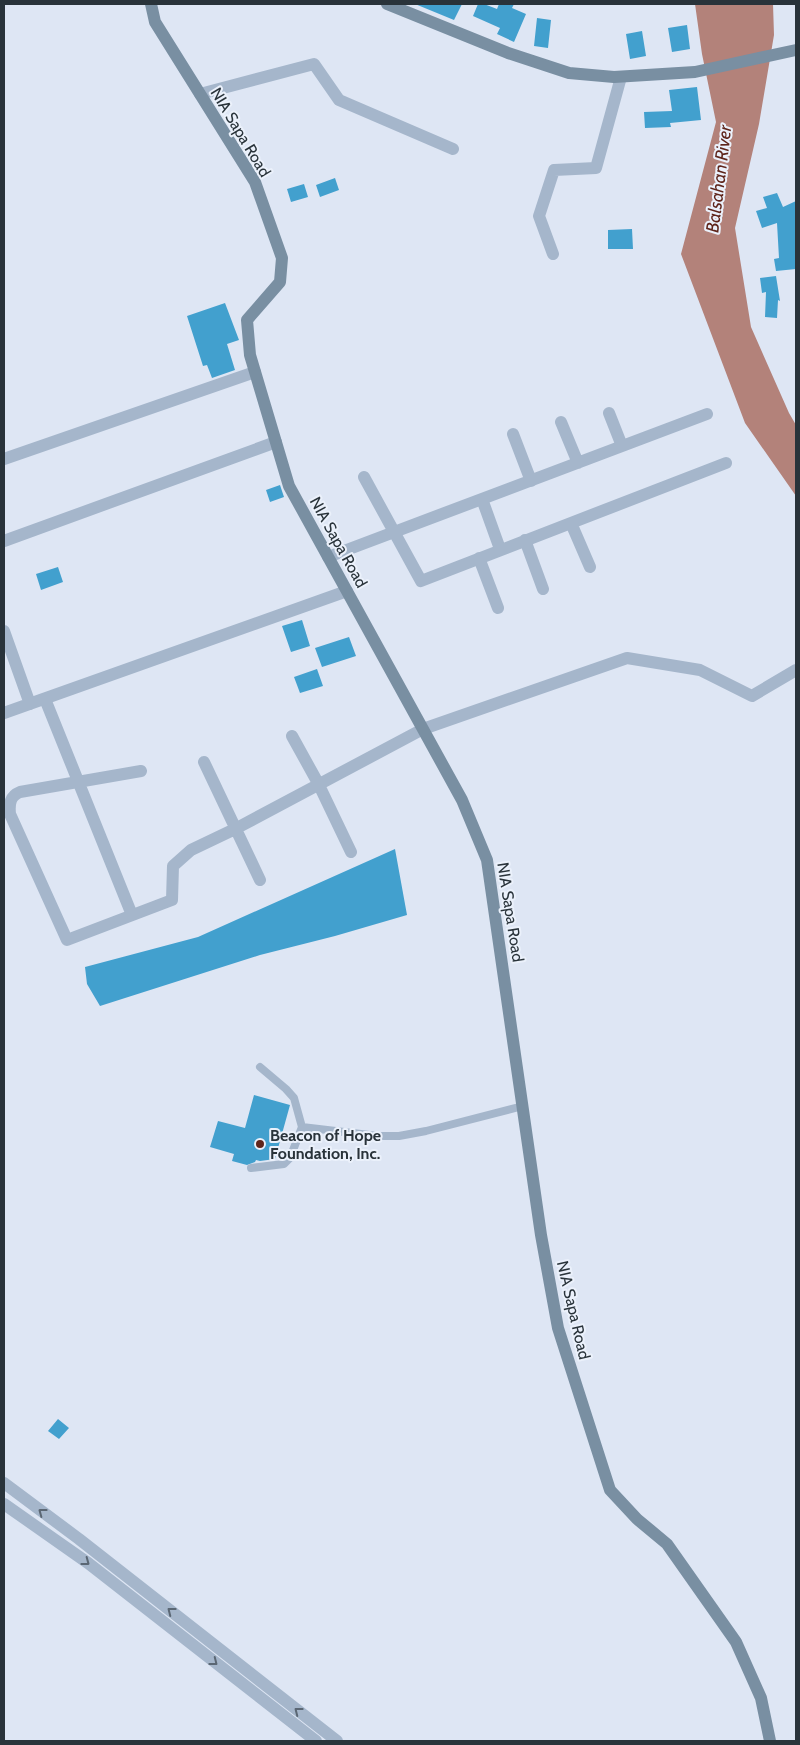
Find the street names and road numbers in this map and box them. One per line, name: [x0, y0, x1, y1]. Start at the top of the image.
street label: NIA Sapa Road: [206, 84, 275, 180]
street label: NIA Sapa Road: [306, 494, 371, 591]
street label: NIA Sapa Road: [493, 861, 528, 963]
street label: NIA Sapa Road: [553, 1259, 594, 1361]

